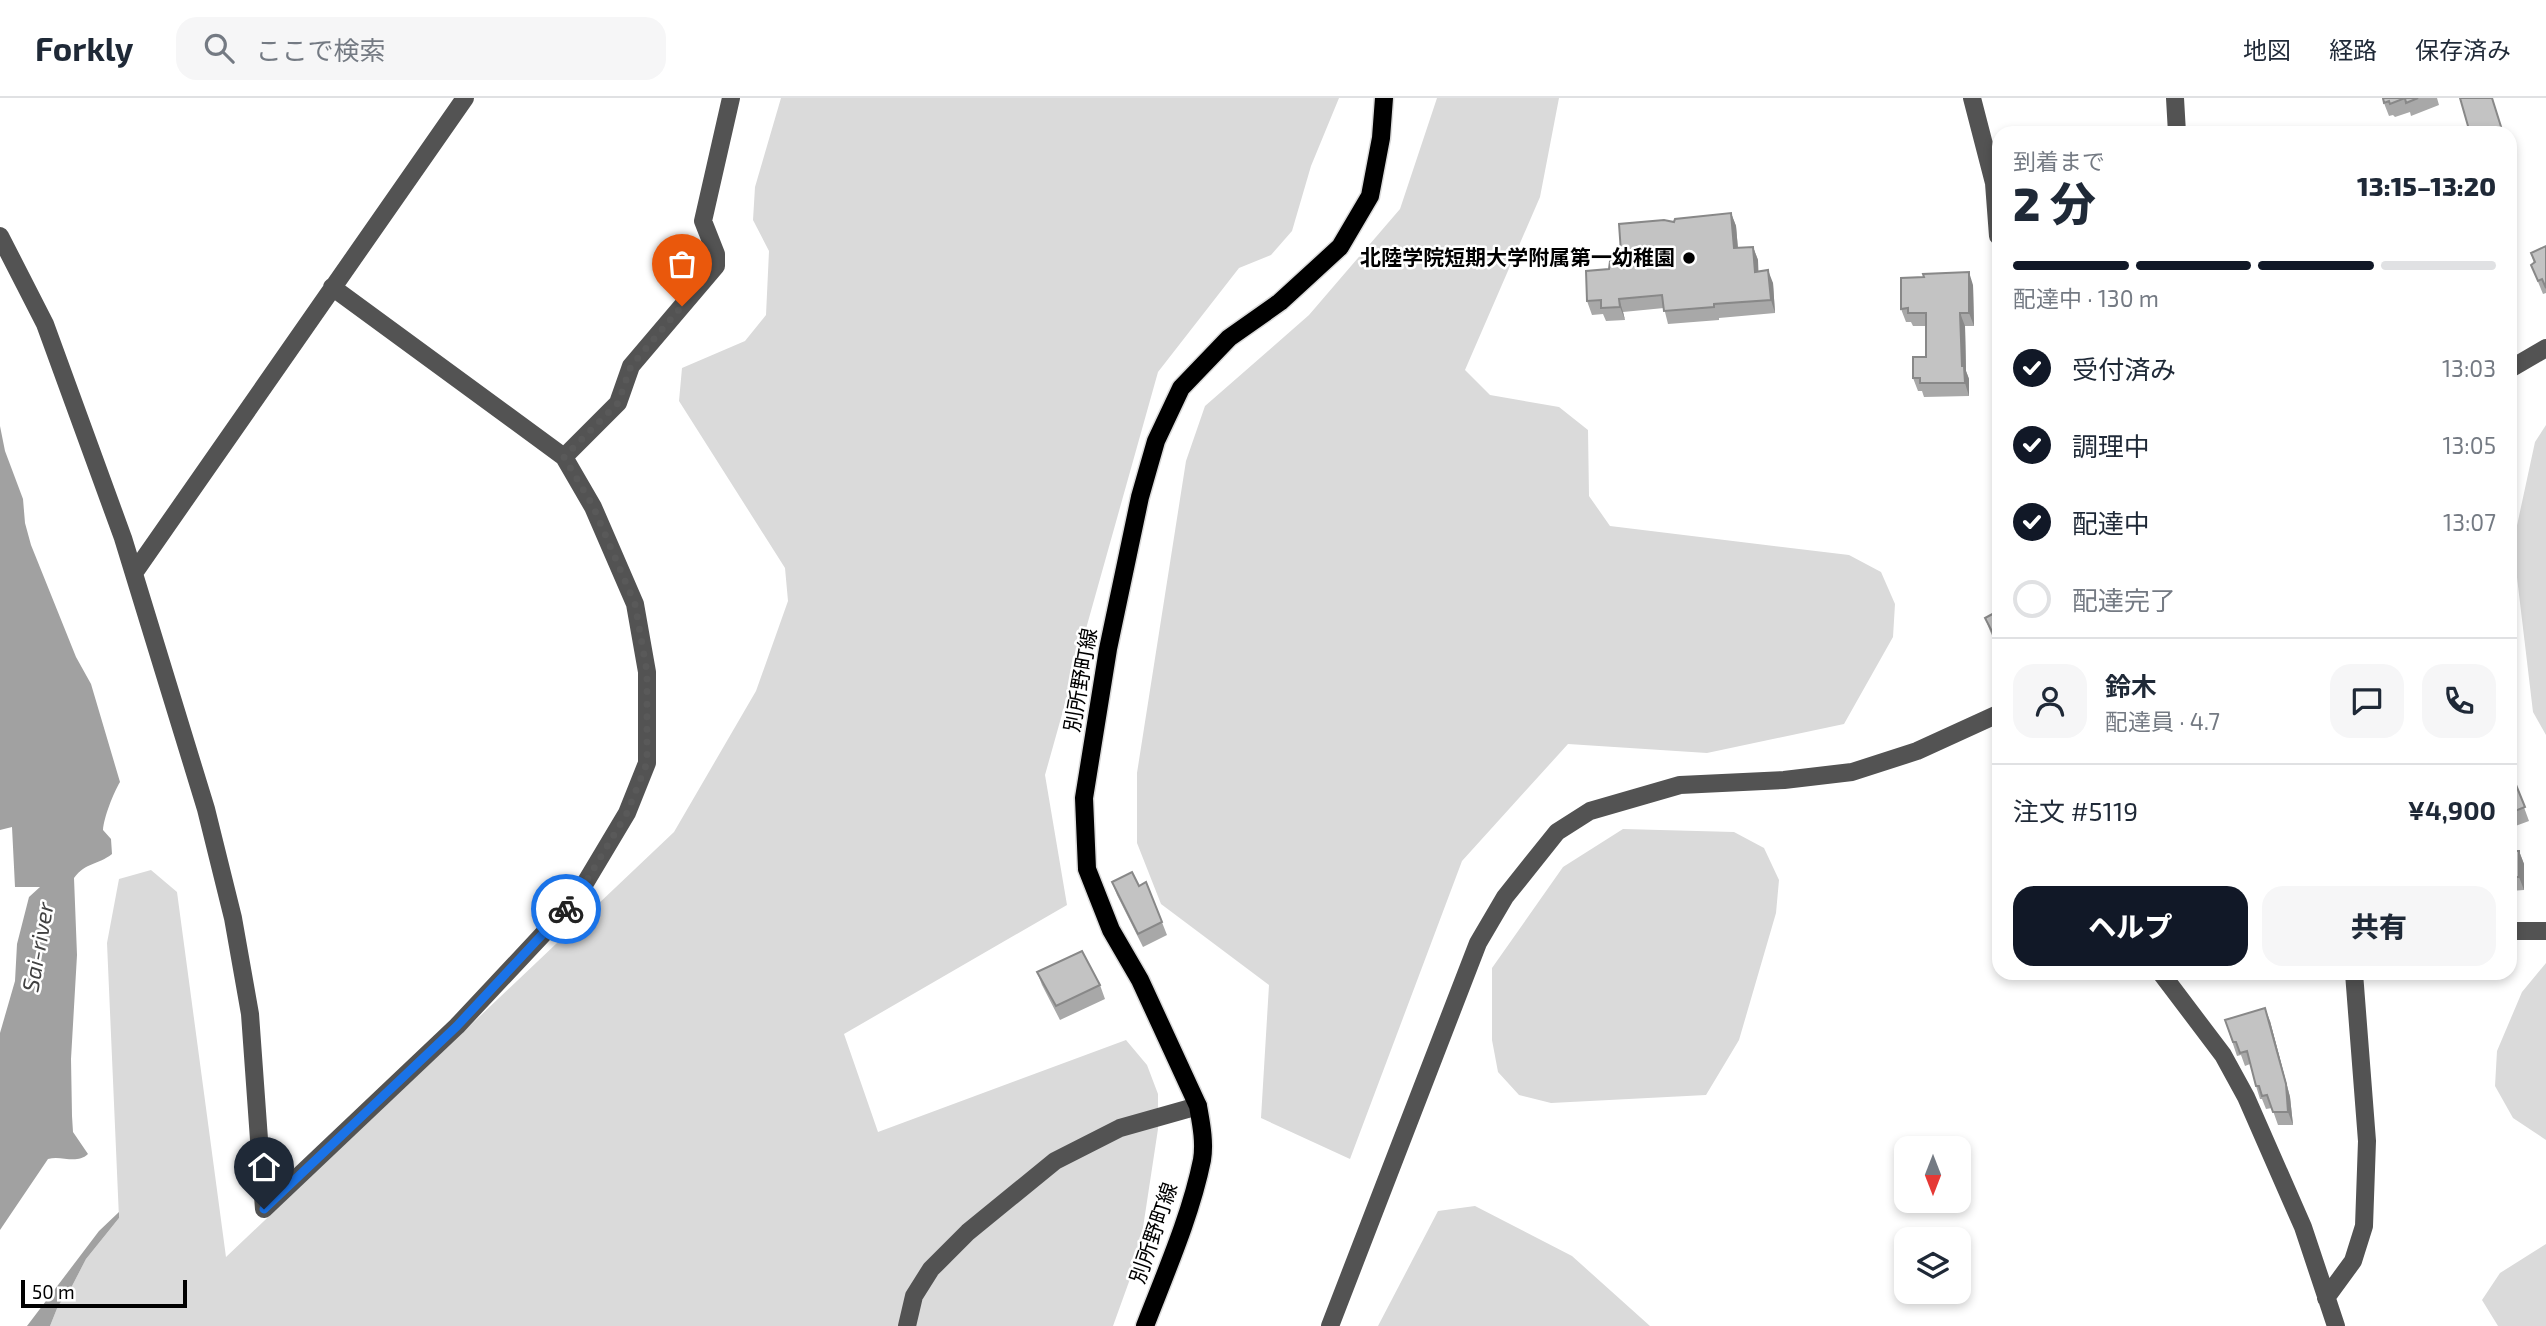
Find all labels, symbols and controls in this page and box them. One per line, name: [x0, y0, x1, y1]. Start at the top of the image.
search box: [176, 17, 666, 80]
text: Forkly: [35, 28, 134, 68]
icon: search: [200, 29, 238, 67]
text: ここで検索: [256, 34, 386, 65]
text: 地図: [2243, 35, 2291, 64]
text: 経路: [2329, 35, 2377, 64]
text: 保存済み: [2415, 35, 2511, 64]
text: 到着まで: [2013, 147, 2105, 175]
text: 13:15–13:20: [2357, 170, 2496, 201]
text: 2 分: [2013, 175, 2096, 230]
pin: [652, 234, 712, 306]
place label: 北陸学院短期大学附属第一幼稚園: [1360, 244, 1675, 269]
icon: bag: [663, 245, 701, 283]
marker: 北陸学院短期大学附属第一幼稚園: [1681, 250, 1697, 266]
text: 配達中 · 130 m: [2013, 284, 2159, 312]
icon: check: [2013, 349, 2051, 387]
text: 受付済み: [2072, 353, 2176, 384]
text: 13:03: [2442, 354, 2496, 382]
icon: check: [2013, 426, 2051, 464]
text: 調理中: [2072, 430, 2150, 461]
text: 13:05: [2442, 431, 2496, 459]
icon: check: [2013, 503, 2051, 541]
text: 配達中: [2072, 507, 2150, 538]
text: 13:07: [2443, 508, 2496, 536]
text: 配達完了: [2072, 584, 2176, 615]
street label: 別所野町線: [1058, 626, 1101, 734]
button: person: [2013, 664, 2087, 738]
button: chat: [2330, 664, 2404, 738]
button: phone: [2422, 664, 2496, 738]
text: 鈴木: [2105, 670, 2157, 701]
text: 配達員 · 4.7: [2105, 707, 2220, 735]
text: ¥4,900: [2408, 794, 2496, 825]
text: 注文 #5119: [2013, 795, 2138, 826]
courier: [531, 874, 601, 944]
button: ヘルプ: [2013, 886, 2248, 966]
button: 共有: [2262, 886, 2496, 966]
icon: bike: [547, 890, 585, 928]
water label: Sai-river: [15, 899, 59, 994]
north arrow: [1894, 1136, 1970, 1213]
map controls: [1894, 1136, 1971, 1304]
pin: [234, 1137, 294, 1209]
icon: home: [245, 1148, 283, 1186]
street label: 別所野町線: [1124, 1179, 1181, 1286]
button: layers: [1894, 1227, 1971, 1304]
scale bar: [21, 1277, 187, 1309]
text: 50 m: [32, 1280, 75, 1303]

